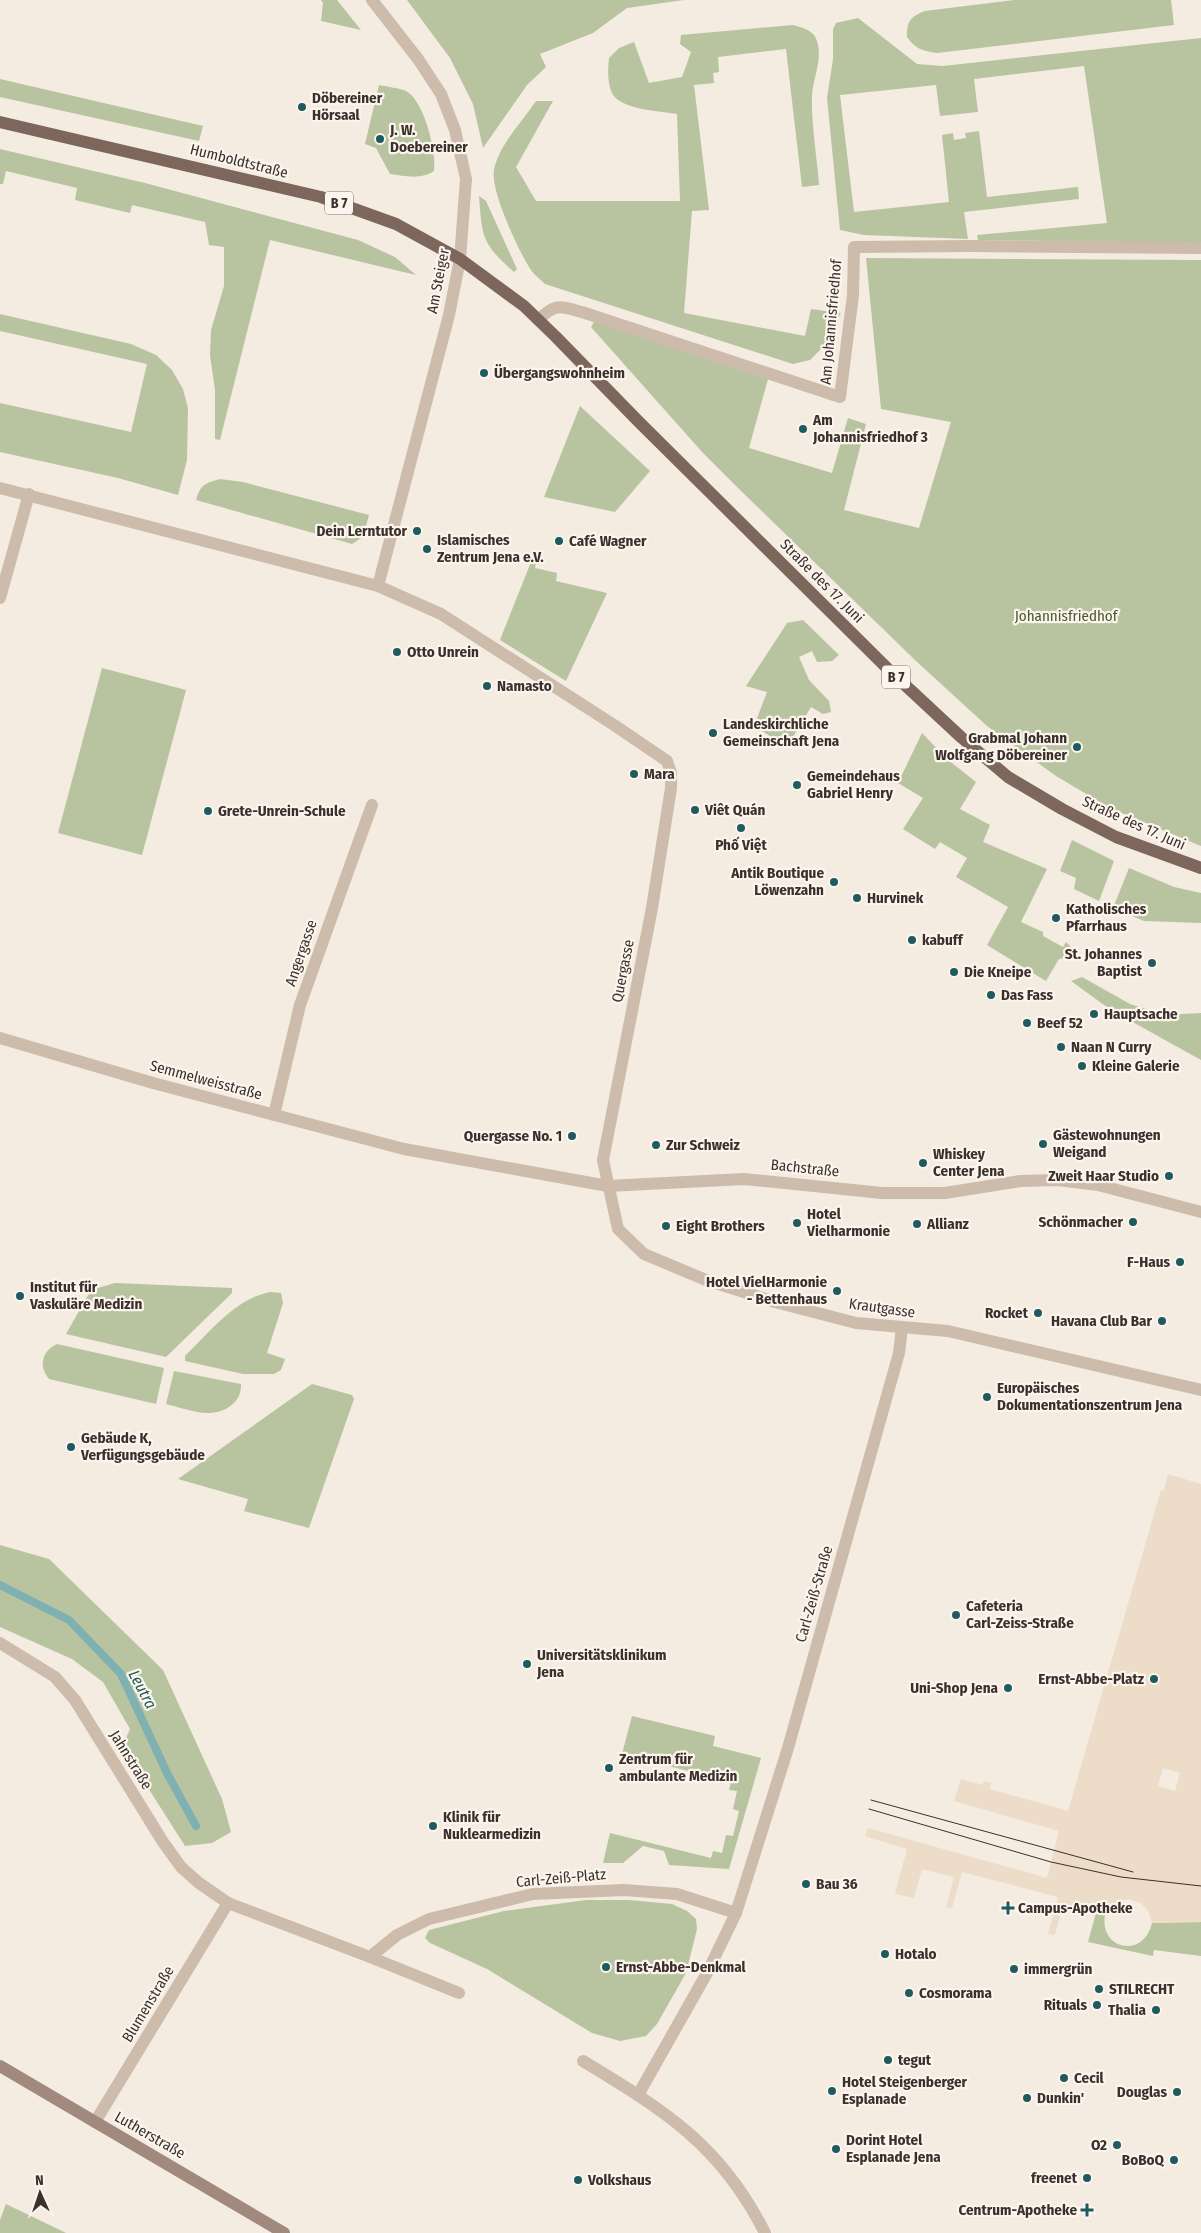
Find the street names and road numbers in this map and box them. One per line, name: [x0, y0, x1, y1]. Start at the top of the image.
street label: Humboldtstraße: [188, 140, 290, 182]
road number: B 7: [325, 192, 353, 214]
street label: Am Steiger: [423, 246, 453, 315]
street label: Am Johannisfriedhof: [817, 257, 846, 385]
street label: Straße des 17. Juni: [776, 535, 868, 627]
road number: B 7: [882, 666, 910, 689]
street label: Straße des 17. Juni: [1080, 792, 1188, 854]
street label: Angergasse: [281, 917, 321, 989]
street label: Quergasse: [608, 938, 638, 1004]
street label: Semmelweisstraße: [148, 1056, 264, 1104]
street label: Bachstraße: [770, 1155, 840, 1181]
street label: Krautgasse: [848, 1294, 916, 1322]
street label: Carl-Zeiß-Straße: [792, 1544, 836, 1644]
street label: Jahnstraße: [106, 1727, 156, 1793]
street label: Carl-Zeiß-Platz: [515, 1865, 607, 1891]
street label: Blumenstraße: [118, 1963, 178, 2045]
street label: Lutherstraße: [112, 2108, 188, 2162]

